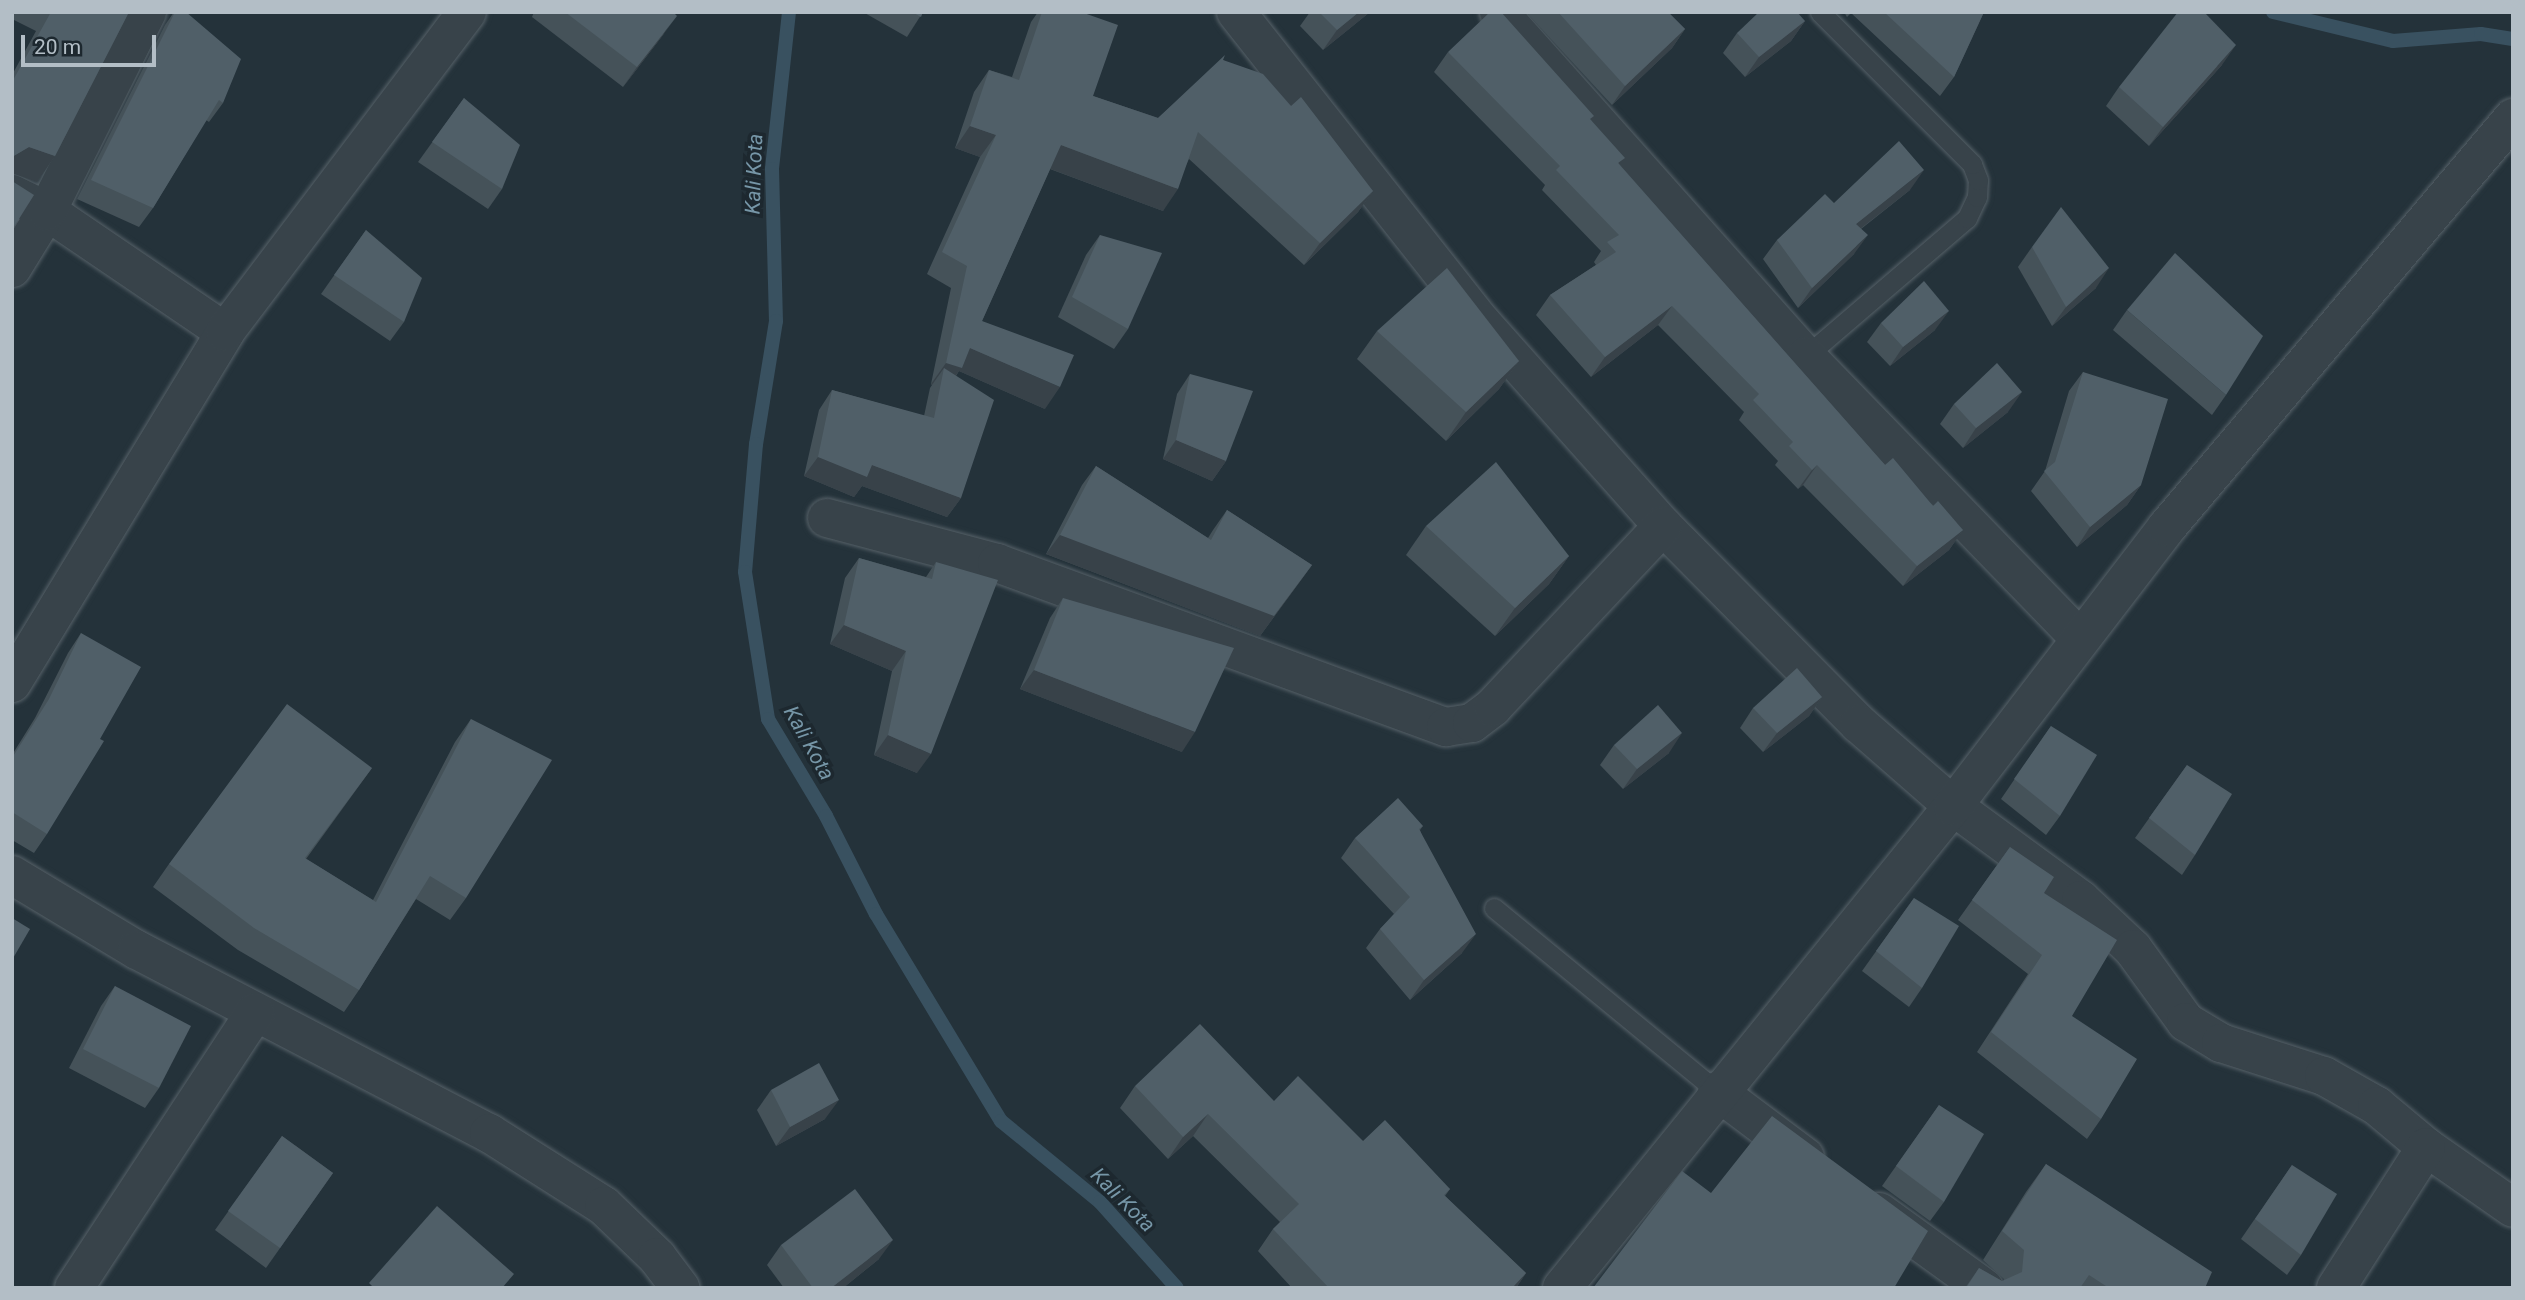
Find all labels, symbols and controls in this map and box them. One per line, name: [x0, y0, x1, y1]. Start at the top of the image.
scale bar: [24, 21, 159, 65]
text: 20 m: [34, 35, 81, 59]
water label: Kali Kota: [740, 133, 768, 215]
water label: Kali Kota: [778, 702, 840, 784]
water label: Kali Kota: [1086, 1163, 1160, 1237]

